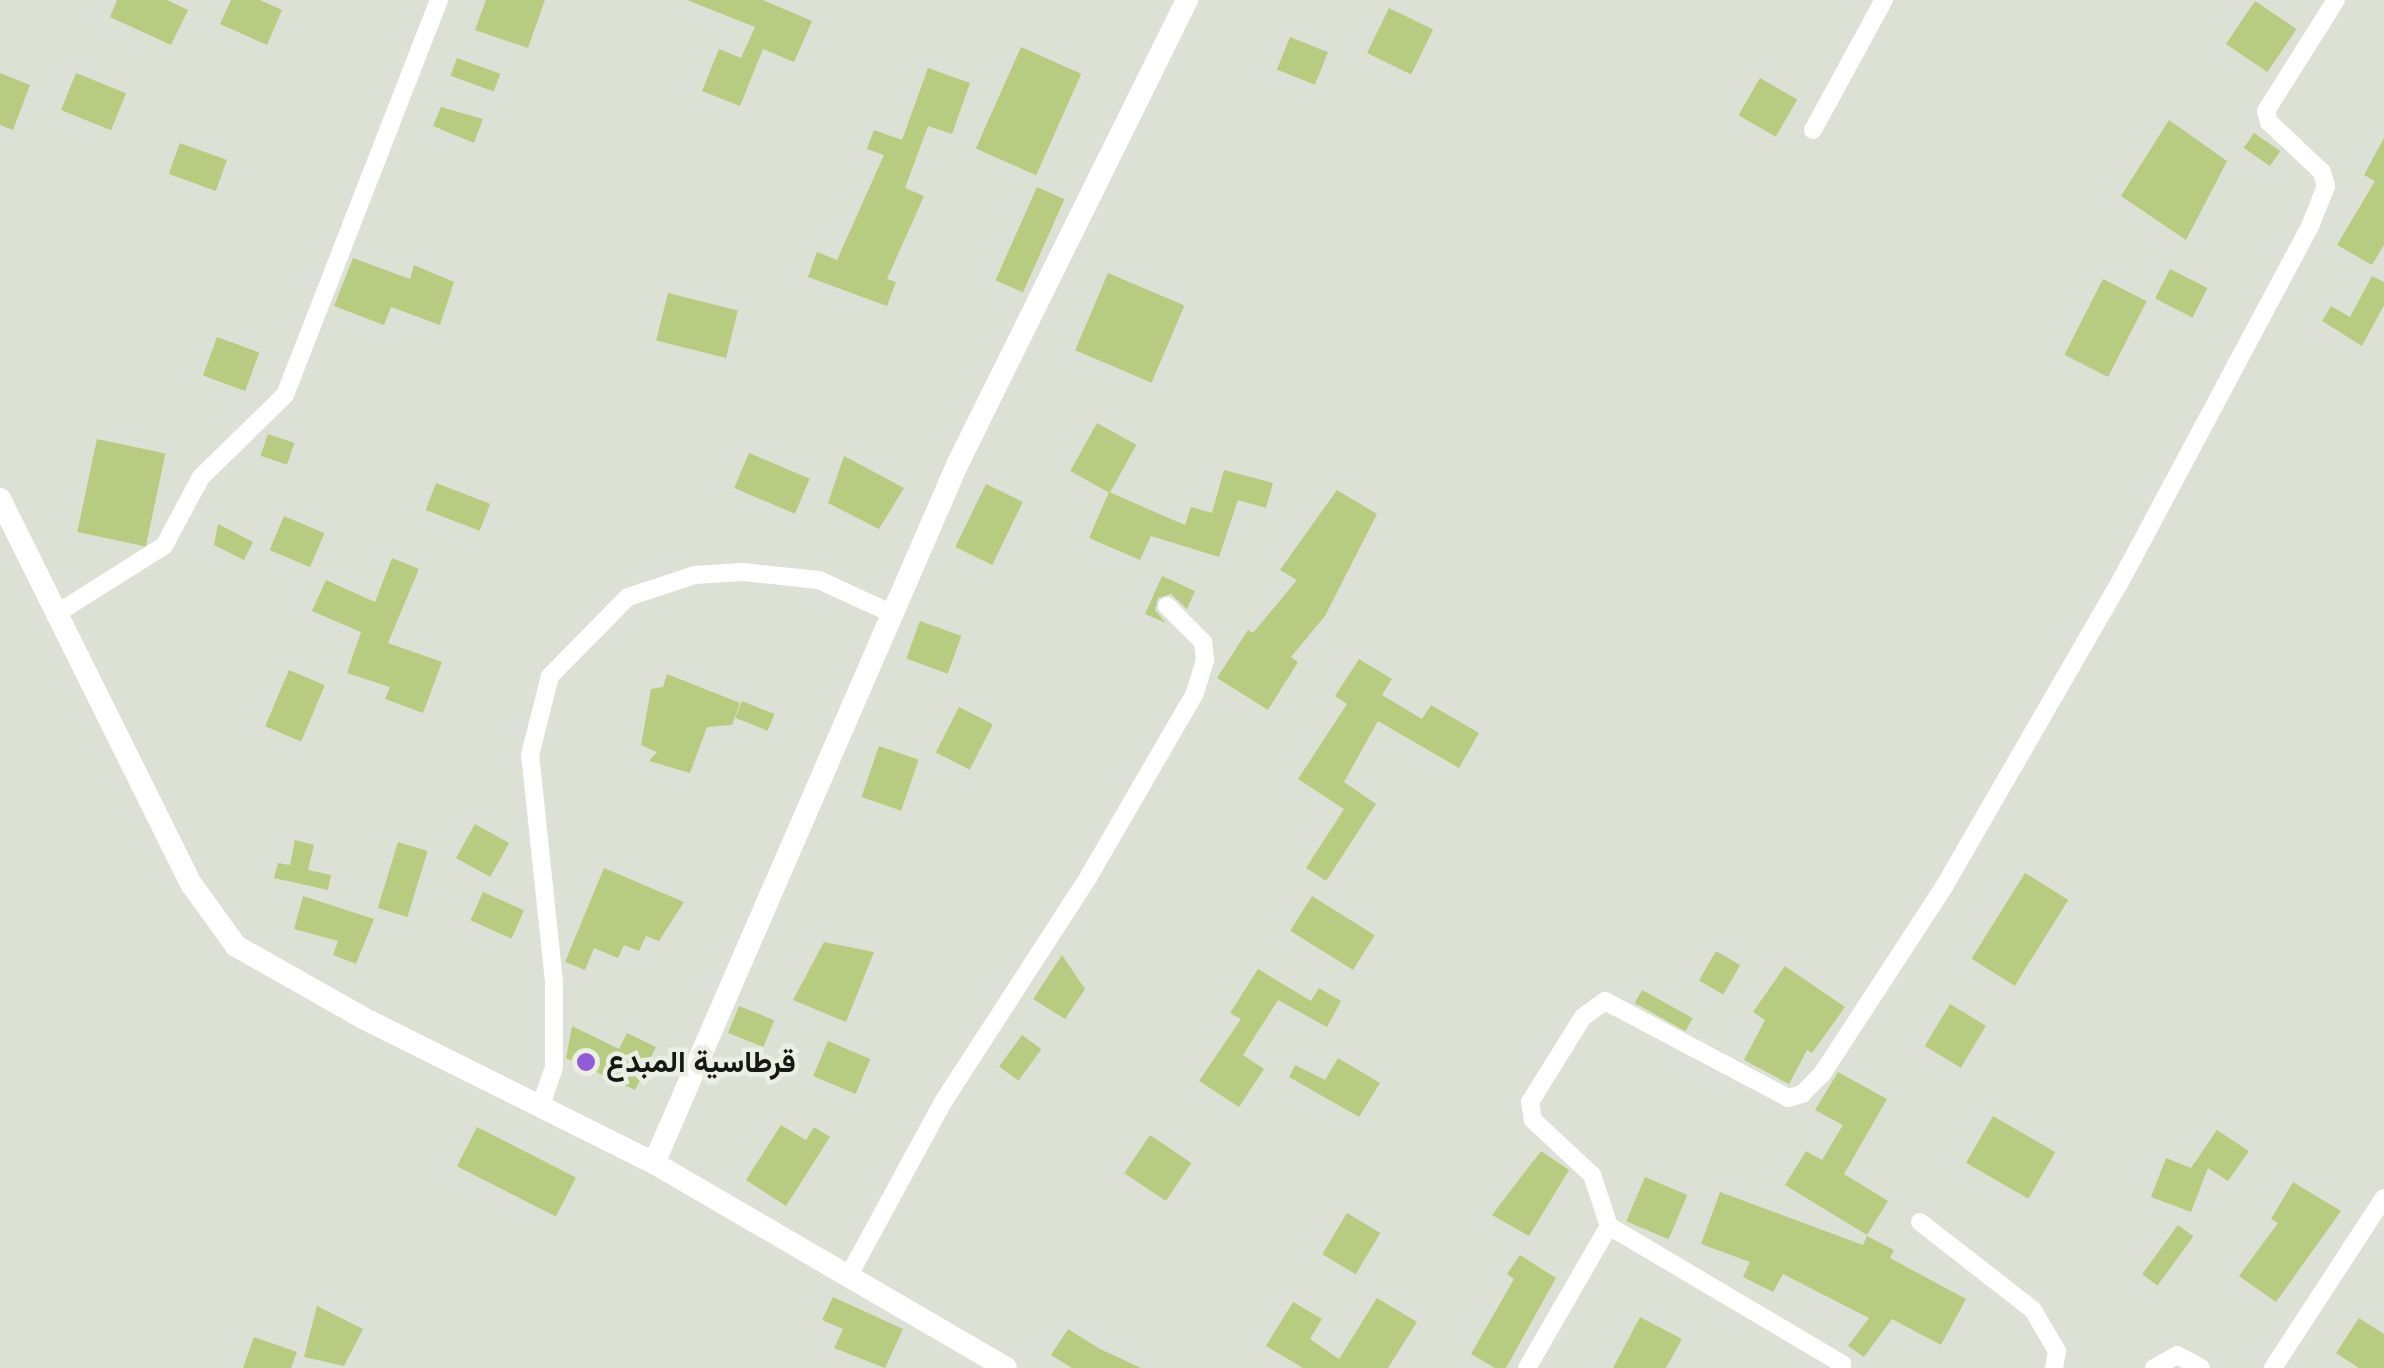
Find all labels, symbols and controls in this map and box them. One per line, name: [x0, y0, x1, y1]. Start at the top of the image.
place label: قرطاسية المبدع: [606, 1044, 796, 1080]
marker: قرطاسية المبدع: [575, 1051, 597, 1073]

